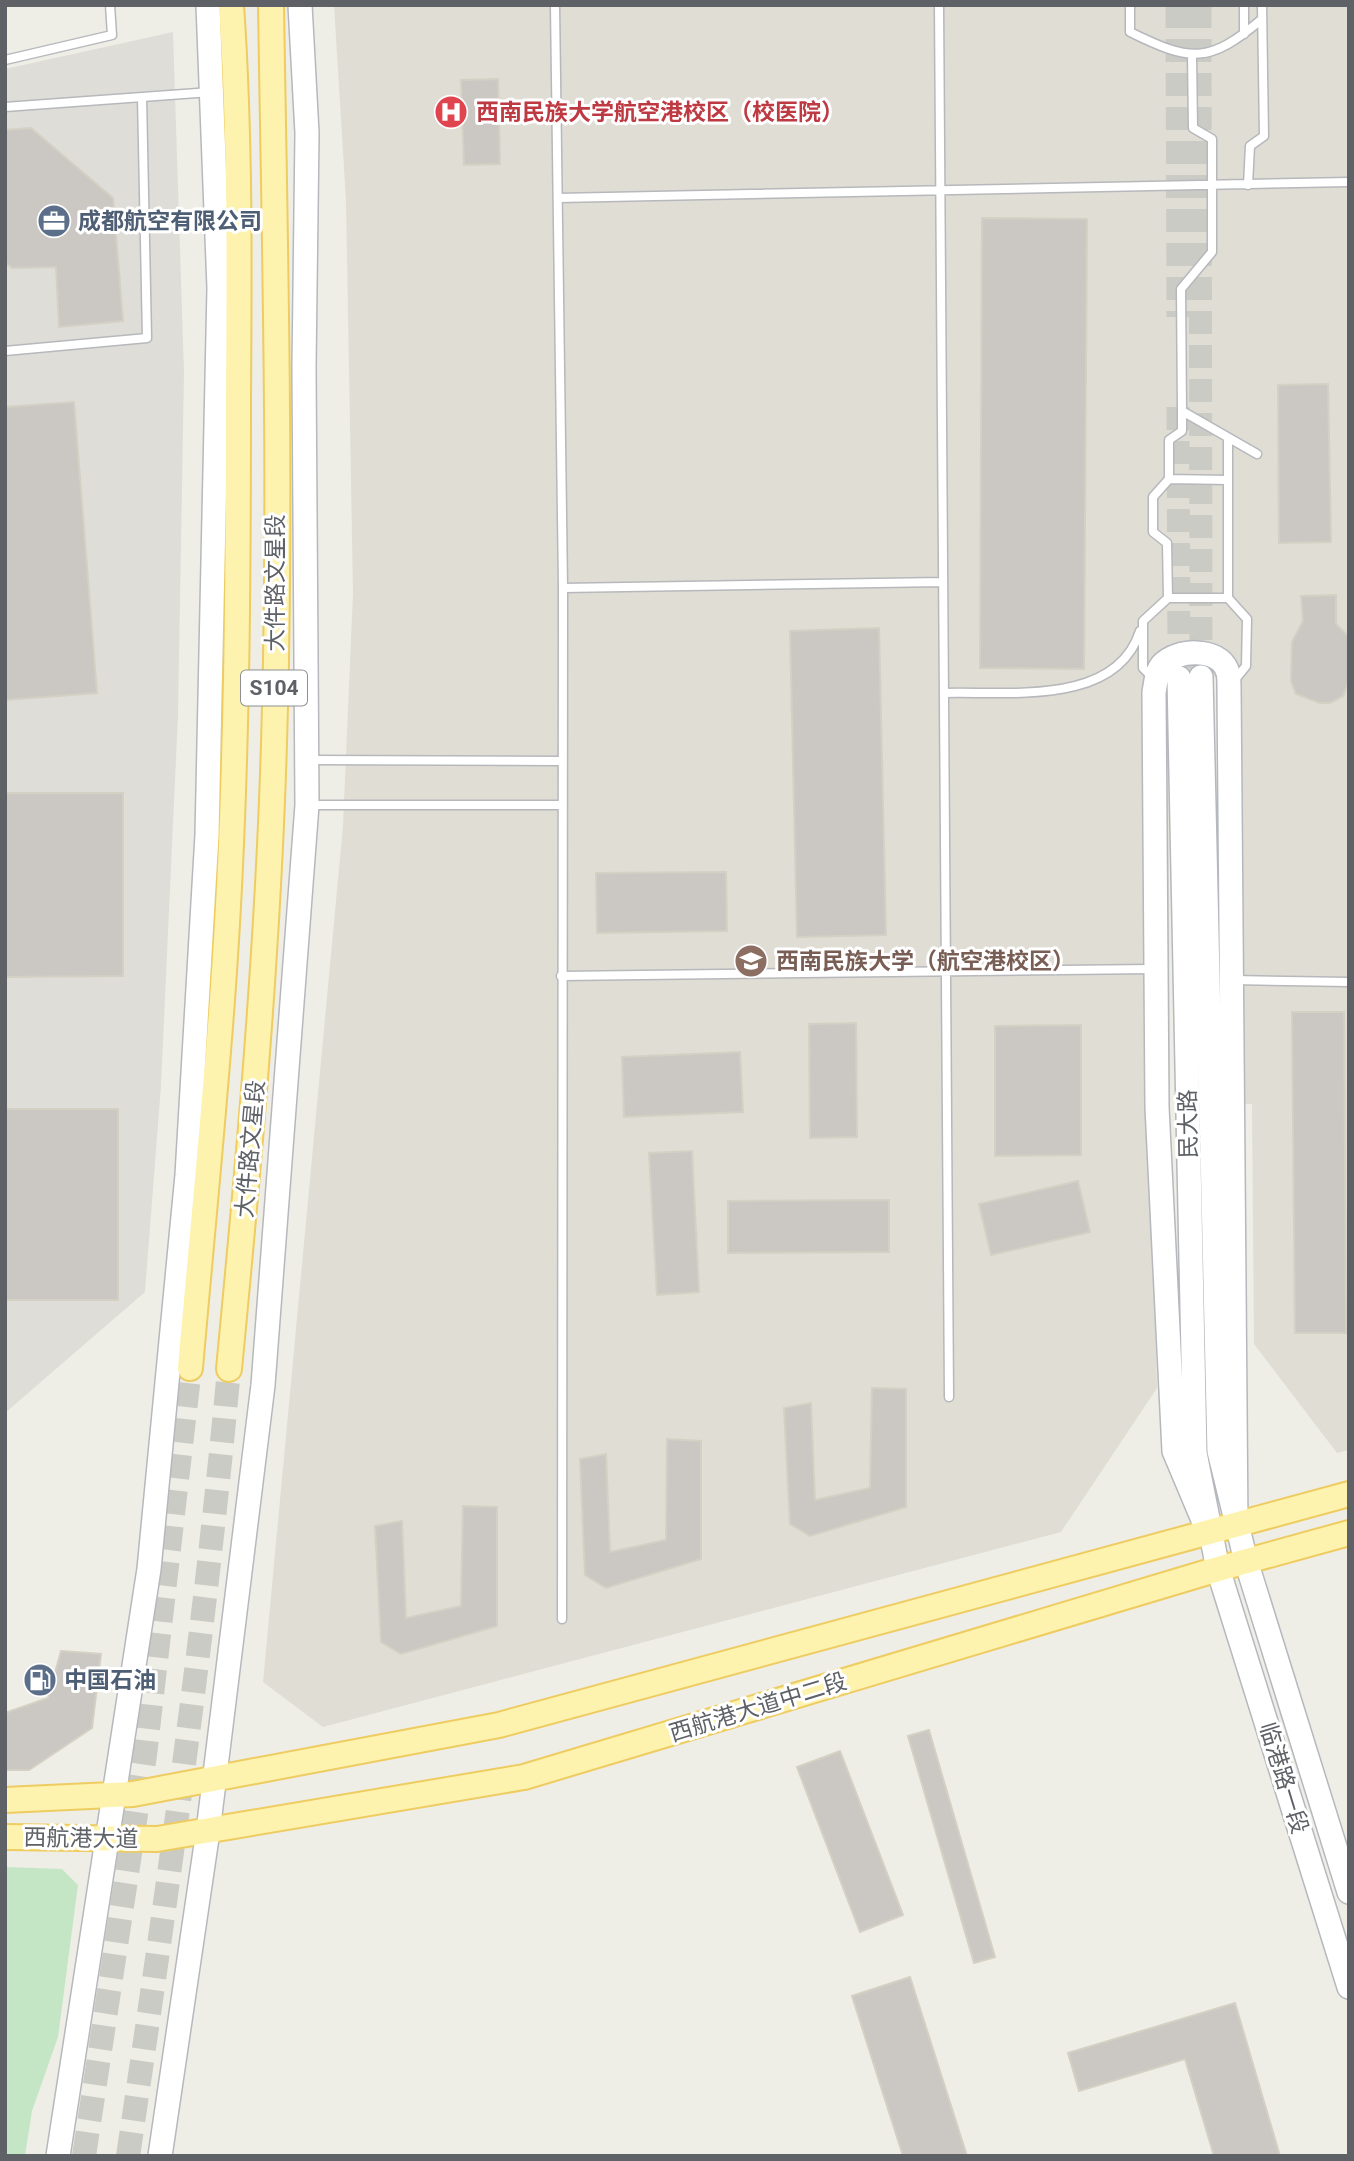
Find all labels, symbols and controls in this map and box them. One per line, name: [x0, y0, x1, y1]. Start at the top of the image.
hospital icon: 西南民族大学航空港校区（校医院）: [432, 93, 470, 131]
place label: 西南民族大学航空港校区（校医院）: [476, 99, 844, 126]
office icon: 成都航空有限公司: [35, 202, 73, 240]
place label: 成都航空有限公司: [78, 208, 262, 235]
street label: 大件路文星段: [262, 514, 289, 652]
road number: S104: [241, 670, 307, 706]
school or university icon: 西南民族大学（航空港校区）: [732, 942, 770, 980]
place label: 西南民族大学（航空港校区）: [776, 948, 1075, 975]
street label: 大件路文星段: [231, 1079, 270, 1219]
street label: 民大路: [1174, 1089, 1203, 1159]
fuel station icon: 中国石油: [21, 1661, 59, 1699]
place label: 中国石油: [64, 1667, 156, 1694]
street label: 西航港大道中二段: [666, 1668, 850, 1747]
street label: 临港路一段: [1254, 1719, 1313, 1837]
street label: 西航港大道: [23, 1824, 139, 1853]

